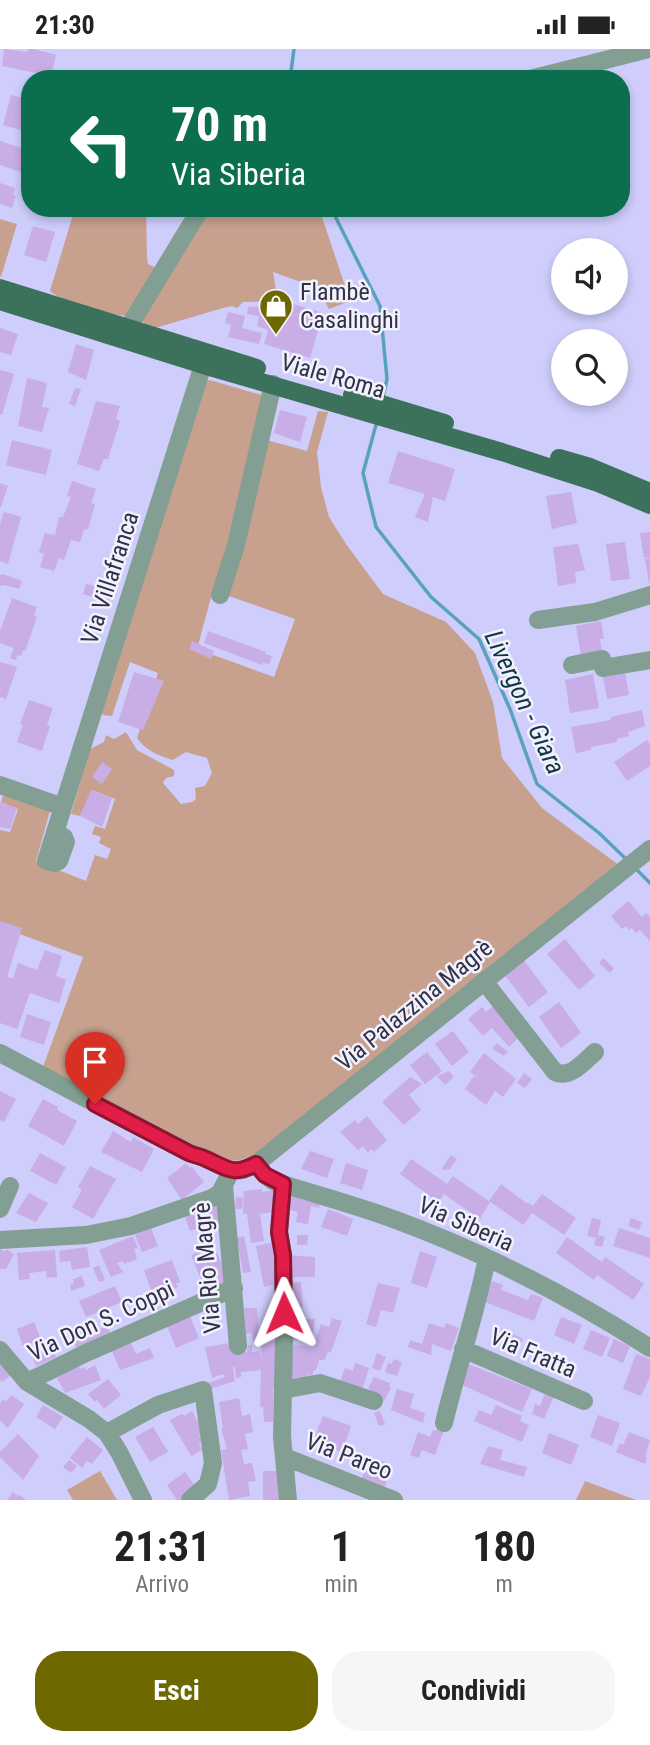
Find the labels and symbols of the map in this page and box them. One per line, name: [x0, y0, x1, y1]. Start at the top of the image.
place label: Flambè Casalinghi: [300, 278, 399, 334]
shop icon: Flambè Casalinghi: [257, 287, 295, 336]
street label: Viale Roma: [278, 348, 388, 404]
street label: Via Villafranca: [75, 508, 145, 648]
water label: Livergon - Giara: [479, 625, 571, 779]
street label: Via Palazzina Magrè: [330, 933, 498, 1077]
pin: [65, 1032, 125, 1104]
street label: Via Siberia: [414, 1191, 518, 1257]
street label: Via Rio Magrè: [187, 1201, 227, 1335]
street label: Via Don S. Coppi: [23, 1275, 179, 1367]
position arrow: [247, 1276, 321, 1350]
street label: Via Fratta: [486, 1322, 580, 1384]
street label: Via Pareo: [301, 1427, 397, 1485]

